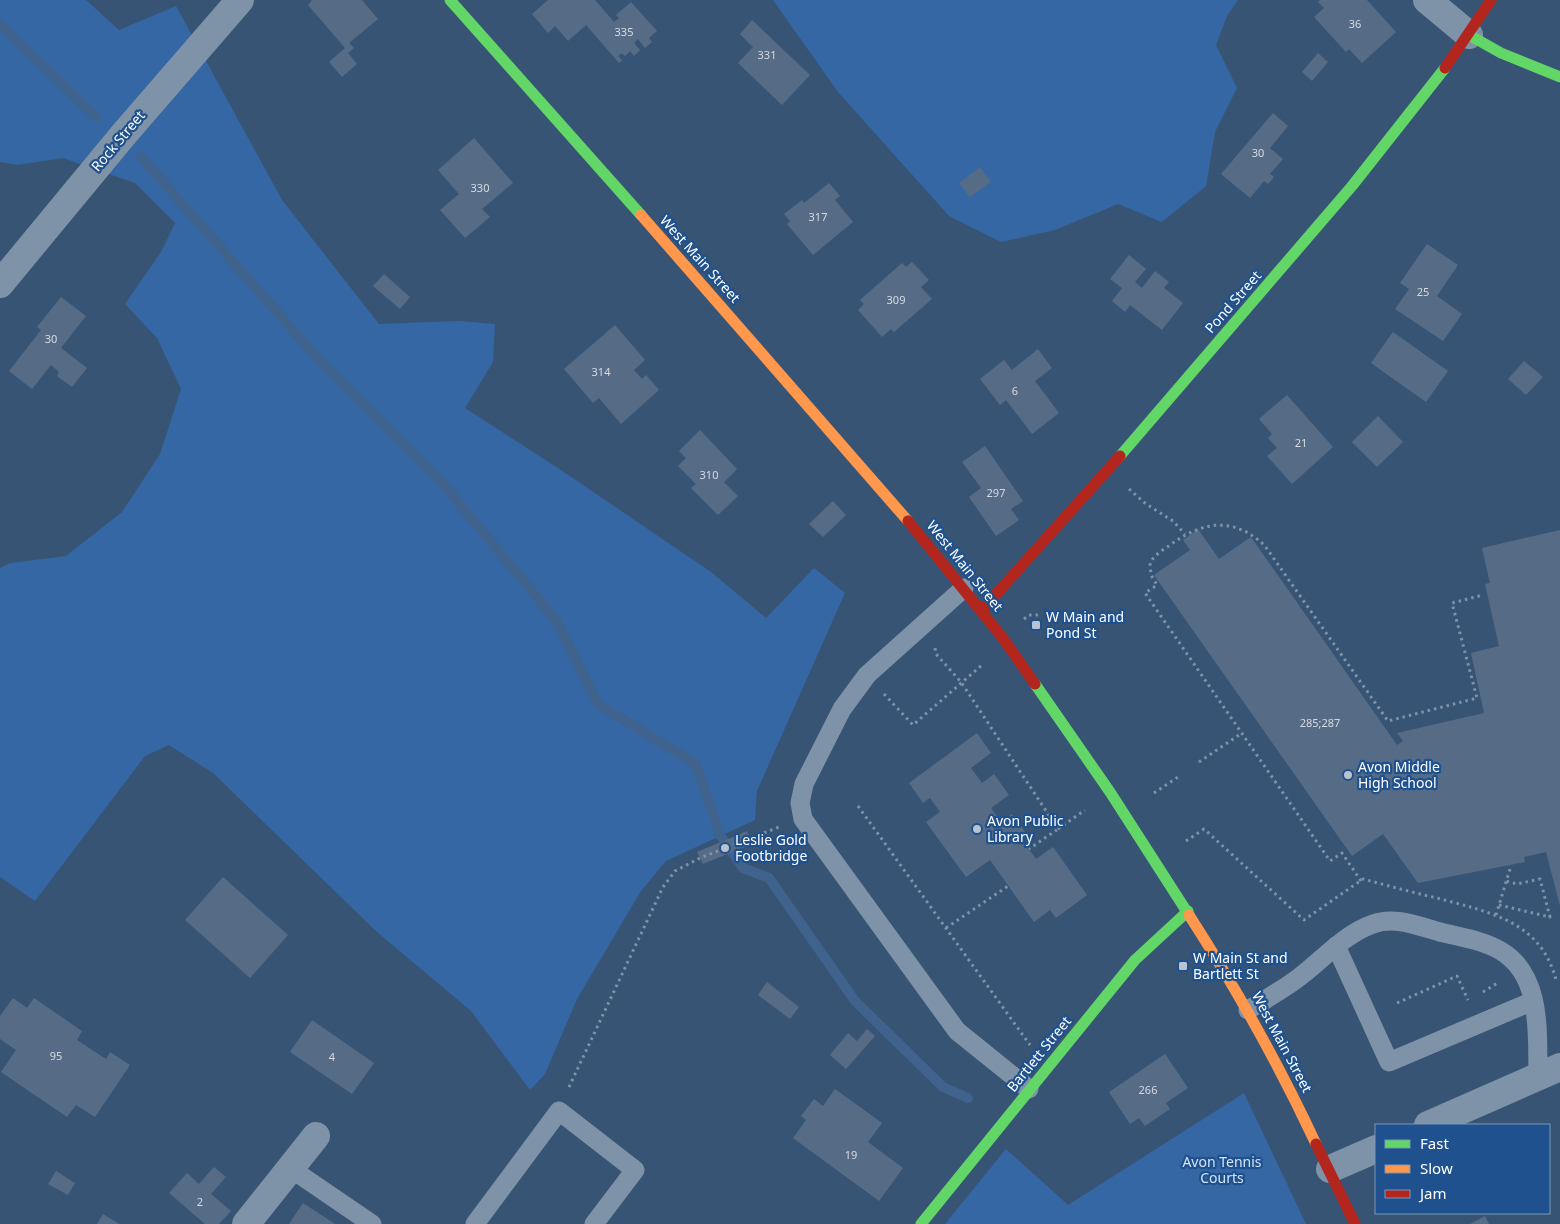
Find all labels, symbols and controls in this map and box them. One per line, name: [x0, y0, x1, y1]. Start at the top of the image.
house number: 36: [1349, 16, 1361, 31]
house number: 335: [615, 24, 633, 39]
house number: 331: [758, 47, 776, 62]
street label: Rock Street: [87, 106, 149, 175]
house number: 30: [1252, 145, 1264, 160]
house number: 330: [471, 180, 489, 195]
house number: 317: [809, 209, 827, 224]
street label: West Main Street: [656, 211, 745, 306]
street label: Pond Street: [1200, 266, 1265, 337]
house number: 25: [1417, 284, 1429, 299]
house number: 309: [887, 292, 905, 307]
house number: 30: [45, 331, 57, 346]
house number: 314: [592, 364, 611, 379]
house number: 6: [1012, 383, 1018, 398]
house number: 21: [1295, 435, 1307, 450]
house number: 310: [700, 467, 718, 482]
house number: 297: [987, 485, 1005, 500]
street label: West Main Street: [923, 516, 1008, 615]
place label: W Main and Pond St: [1046, 607, 1124, 642]
marker: W Main and Pond St: [1030, 619, 1042, 631]
house number: 285;287: [1300, 715, 1340, 730]
place label: Avon Middle High School: [1358, 757, 1440, 792]
marker: Avon Middle High School: [1342, 769, 1354, 781]
place label: Avon Public Library: [987, 811, 1064, 846]
marker: Avon Public Library: [971, 823, 983, 835]
place label: Leslie Gold Footbridge: [735, 830, 807, 865]
marker: Leslie Gold Footbridge: [719, 842, 731, 854]
place label: W Main St and Bartlett St: [1193, 948, 1288, 983]
marker: W Main St and Bartlett St: [1177, 960, 1189, 972]
street label: West Main Street: [1248, 988, 1317, 1095]
street label: Bartlett Street: [1002, 1012, 1075, 1095]
house number: 95: [50, 1048, 62, 1063]
house number: 4: [329, 1049, 336, 1064]
house number: 266: [1139, 1082, 1157, 1097]
legend: [1375, 1124, 1550, 1214]
text: Fast: [1420, 1133, 1449, 1153]
house number: 19: [845, 1147, 857, 1162]
park label: Avon Tennis Courts: [1182, 1152, 1262, 1187]
text: Slow: [1420, 1158, 1453, 1178]
text: Jam: [1418, 1183, 1447, 1203]
house number: 2: [197, 1194, 203, 1209]

